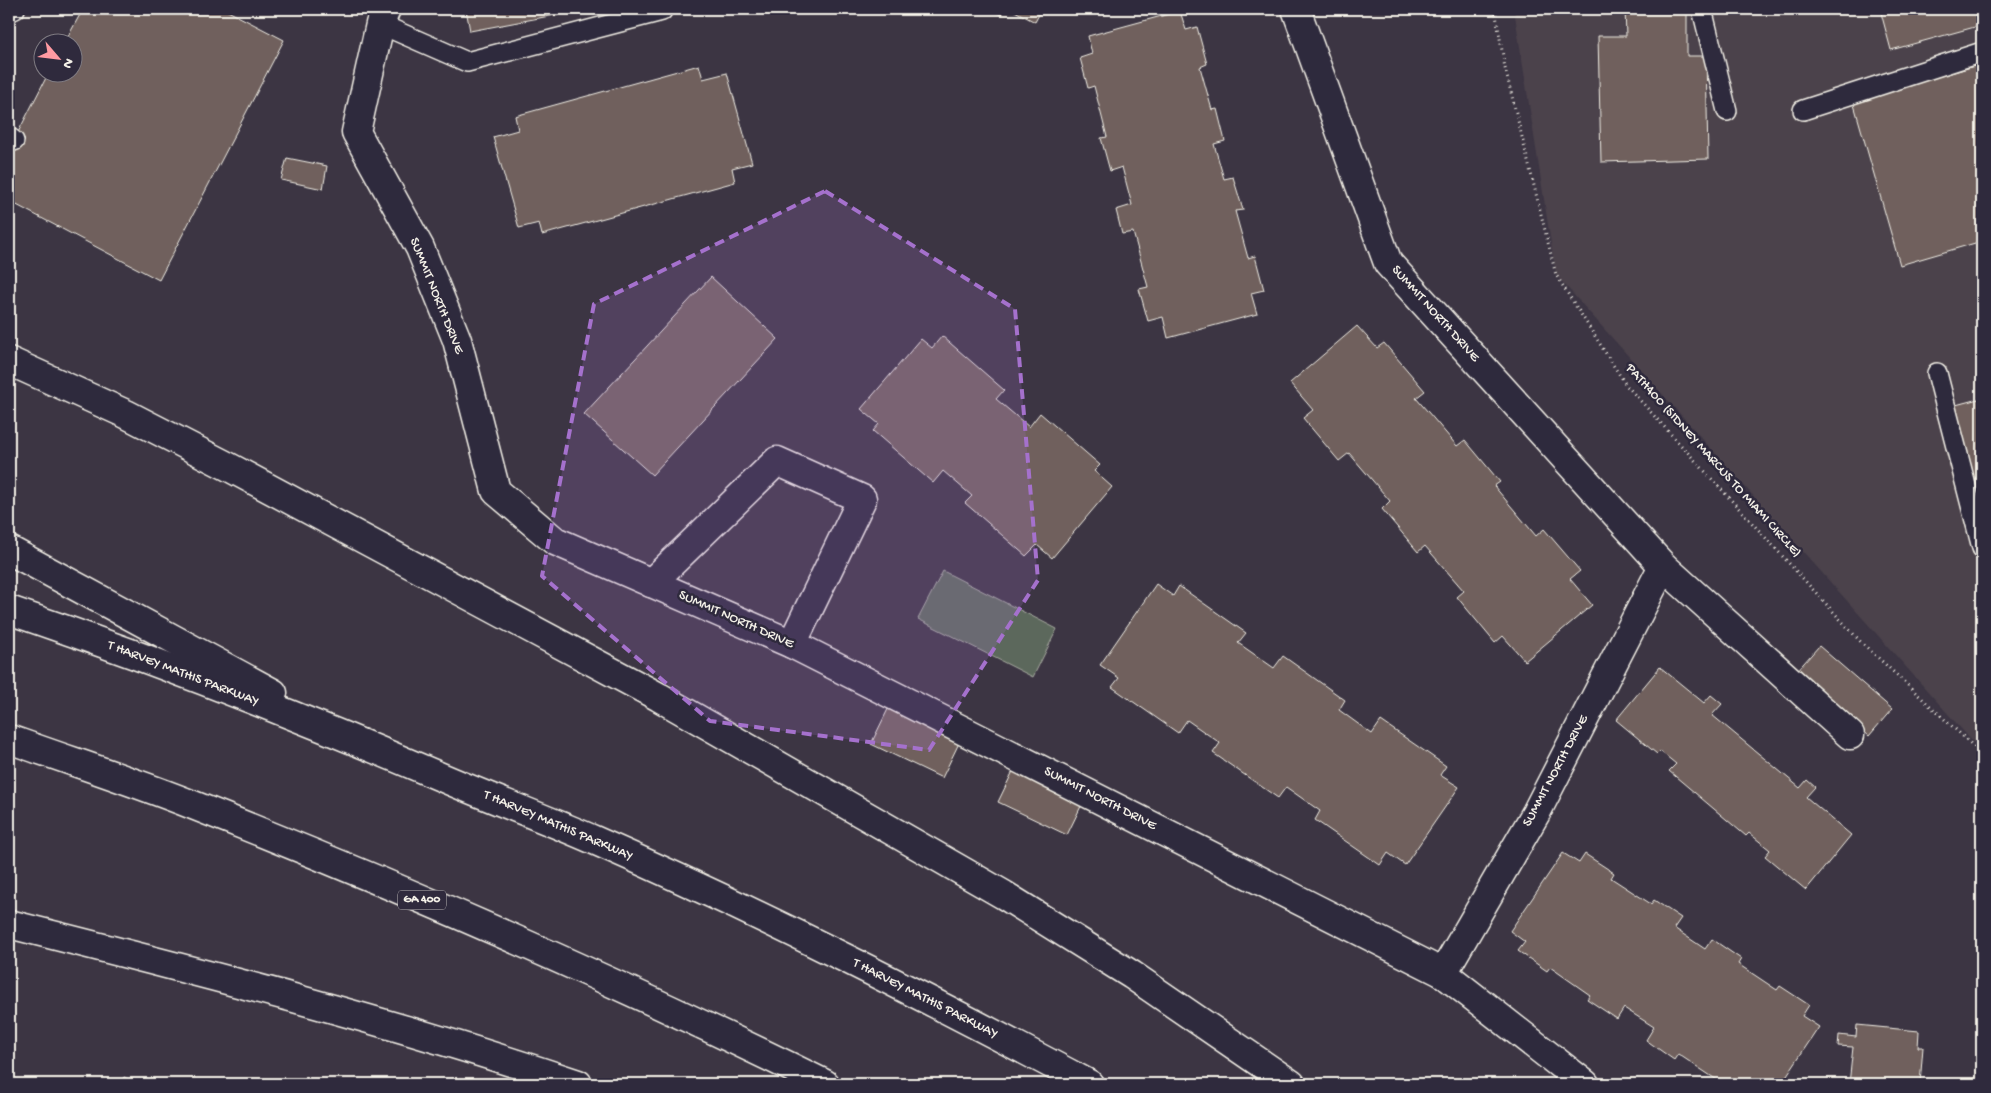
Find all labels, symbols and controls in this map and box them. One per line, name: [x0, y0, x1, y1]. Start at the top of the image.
north arrow: [32, 32, 82, 82]
text: N: [58, 55, 77, 71]
street label: SUMMIT NORTH DRIVE: [405, 235, 468, 358]
street label: SUMMIT NORTH DRIVE: [1387, 262, 1484, 367]
street label: PATH400 (SIDNEY MARCUS TO MIAMI CIRCLE): [1621, 360, 1805, 561]
street label: SUMMIT NORTH DRIVE: [676, 587, 797, 654]
street label: T HARVEY MATHIS PARKWAY: [104, 637, 261, 711]
street label: SUMMIT NORTH DRIVE: [1519, 711, 1593, 830]
street label: SUMMIT NORTH DRIVE: [1041, 763, 1160, 835]
street label: T HARVEY MATHIS PARKWAY: [480, 786, 635, 865]
road number: GA 400: [398, 890, 446, 910]
street label: T HARVEY MATHIS PARKWAY: [849, 954, 1001, 1043]

